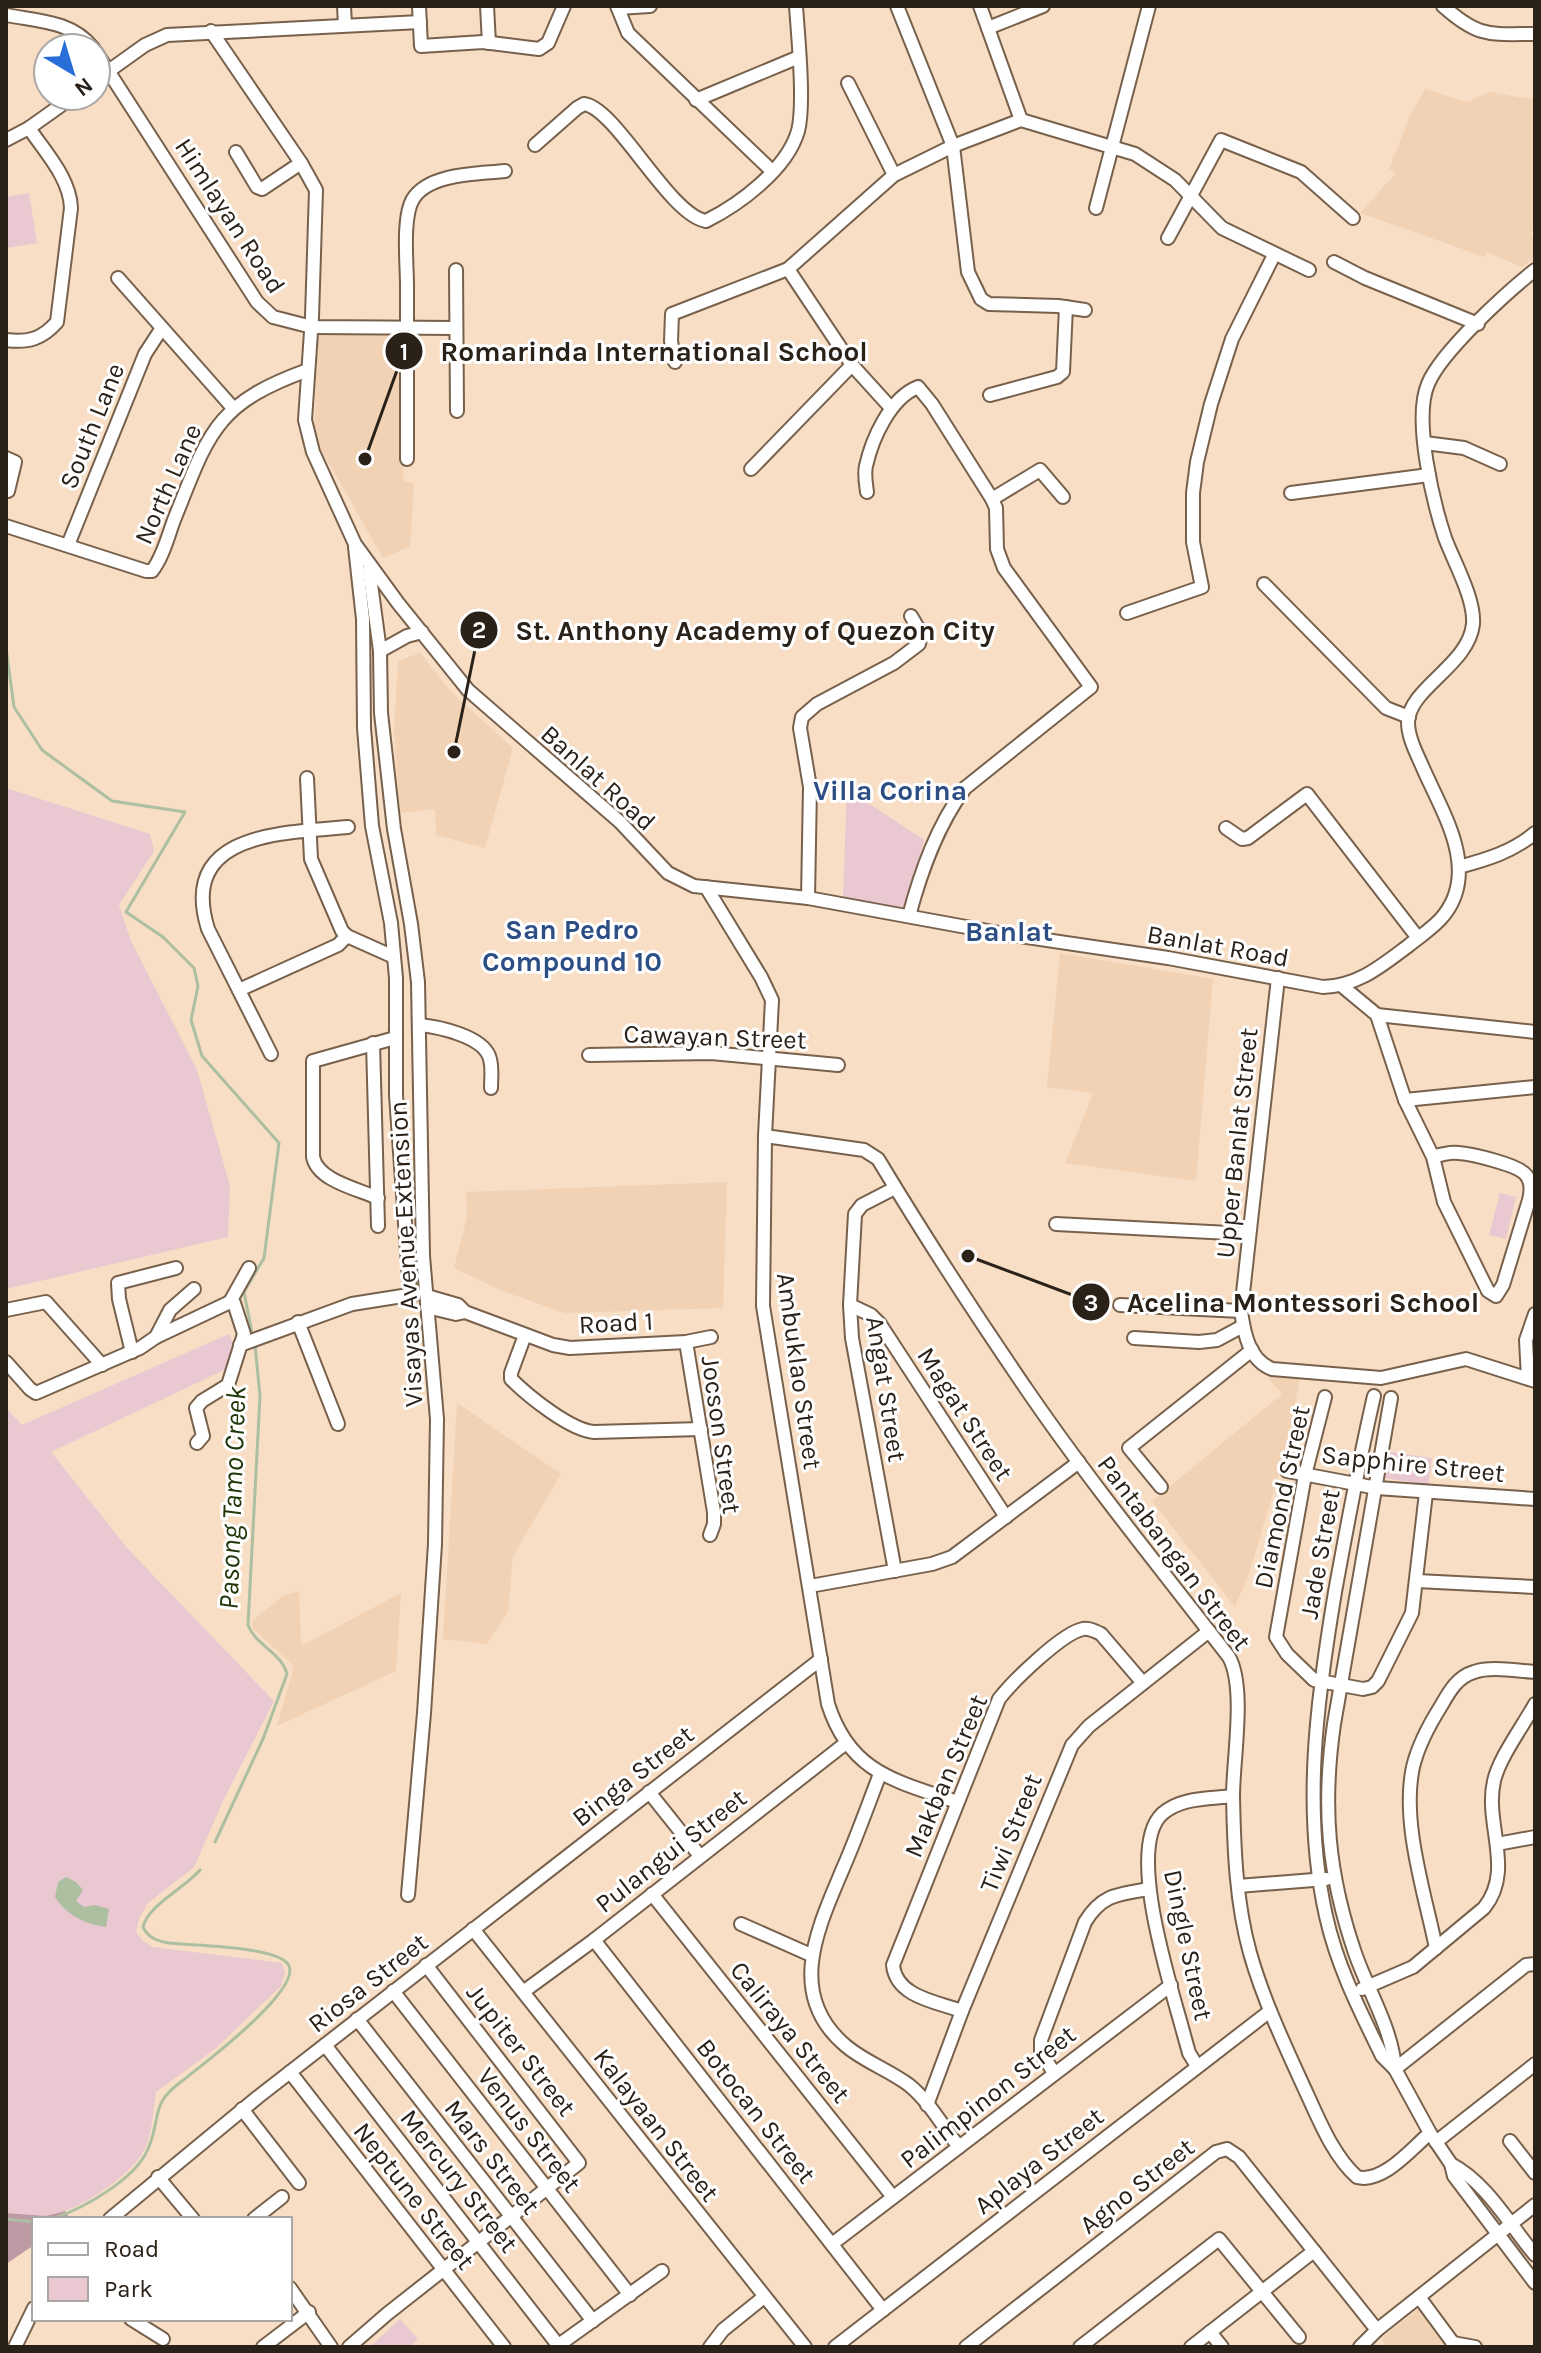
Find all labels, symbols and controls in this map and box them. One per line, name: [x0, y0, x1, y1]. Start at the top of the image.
north arrow: [32, 32, 112, 112]
text: N: [69, 72, 98, 102]
street label: Himlayan Road: [168, 132, 292, 300]
callout: Romarinda International School: [384, 325, 884, 377]
text: Romarinda International School: [440, 335, 868, 368]
text: 1: [400, 338, 408, 366]
street label: South Lane: [53, 359, 131, 493]
street label: North Lane: [128, 419, 208, 549]
callout: St. Anthony Academy of Quezon City: [459, 604, 1011, 656]
text: St. Anthony Academy of Quezon City: [515, 614, 995, 647]
text: 2: [472, 616, 486, 644]
street label: Banlat Road: [534, 718, 662, 838]
district label: Villa Corina: [813, 774, 967, 807]
district label: San Pedro Compound 10: [482, 913, 662, 978]
district label: Banlat: [965, 915, 1053, 948]
street label: Banlat Road: [1145, 918, 1291, 974]
street label: Cawayan Street: [623, 1018, 807, 1056]
street label: Upper Banlat Street: [1209, 1026, 1265, 1260]
street label: Visayas Avenue Extension: [383, 1100, 429, 1408]
street label: Ambuklao Street: [770, 1271, 828, 1472]
callout: Acelina Montessori School: [1071, 1276, 1495, 1328]
text: Acelina Montessori School: [1127, 1286, 1479, 1319]
text: 3: [1084, 1289, 1098, 1317]
street label: Road 1: [578, 1306, 654, 1340]
street label: Angat Street: [859, 1314, 913, 1464]
street label: Magat Street: [910, 1342, 1020, 1487]
street label: Jocson Street: [695, 1354, 747, 1516]
water label: Pasong Tamo Creek: [212, 1385, 252, 1610]
street label: Diamond Street: [1247, 1402, 1317, 1591]
street label: Sapphire Street: [1320, 1439, 1506, 1489]
street label: Pantabangan Street: [1091, 1449, 1258, 1657]
street label: Jade Street: [1293, 1487, 1347, 1621]
street label: Makban Street: [898, 1690, 994, 1862]
street label: Binga Street: [566, 1719, 700, 1833]
street label: Tiwi Street: [973, 1769, 1049, 1897]
street label: Pulangui Street: [589, 1782, 753, 1920]
street label: Dingle Street: [1157, 1867, 1219, 2023]
street label: Riosa Street: [302, 1927, 434, 2039]
street label: Caliraya Street: [724, 1955, 857, 2109]
street label: Jupiter Street: [460, 1978, 582, 2122]
street label: Palimpinon Street: [894, 2019, 1082, 2175]
street label: Botocan Street: [690, 2032, 822, 2190]
street label: Kalayaan Street: [587, 2042, 726, 2208]
street label: Venus Street: [471, 2061, 587, 2199]
street label: Mars Street: [438, 2093, 547, 2221]
street label: Aplaya Street: [968, 2101, 1110, 2221]
street label: Mercury Street: [394, 2103, 525, 2259]
street label: Neptune Street: [347, 2116, 481, 2276]
street label: Agno Street: [1073, 2131, 1201, 2240]
legend: [32, 2217, 292, 2321]
text: Road: [104, 2235, 159, 2263]
text: Park: [104, 2275, 153, 2303]

